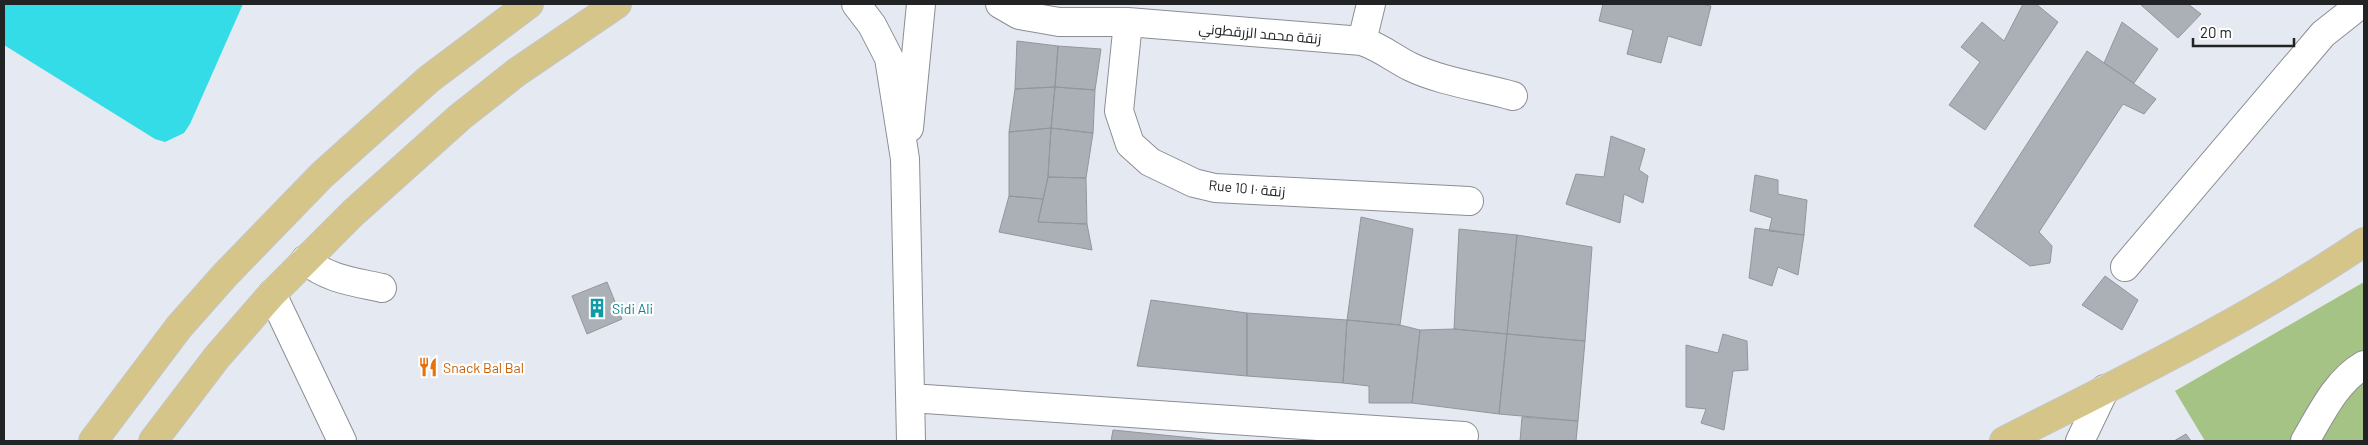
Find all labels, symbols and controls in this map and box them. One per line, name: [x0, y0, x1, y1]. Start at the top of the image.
scale bar: [2193, 15, 2294, 47]
street label: زنقة محمد الزرقطوني: [1198, 19, 1322, 51]
text: 20 m: [2200, 23, 2232, 41]
street label: Rue 10 زنقة ١٠: [1208, 176, 1286, 200]
building icon: Sidi Ali: [586, 297, 608, 319]
place label: Sidi Ali: [612, 300, 653, 317]
restaurant icon: Snack Bal Bal: [417, 356, 439, 378]
place label: Snack Bal Bal: [443, 359, 524, 376]

